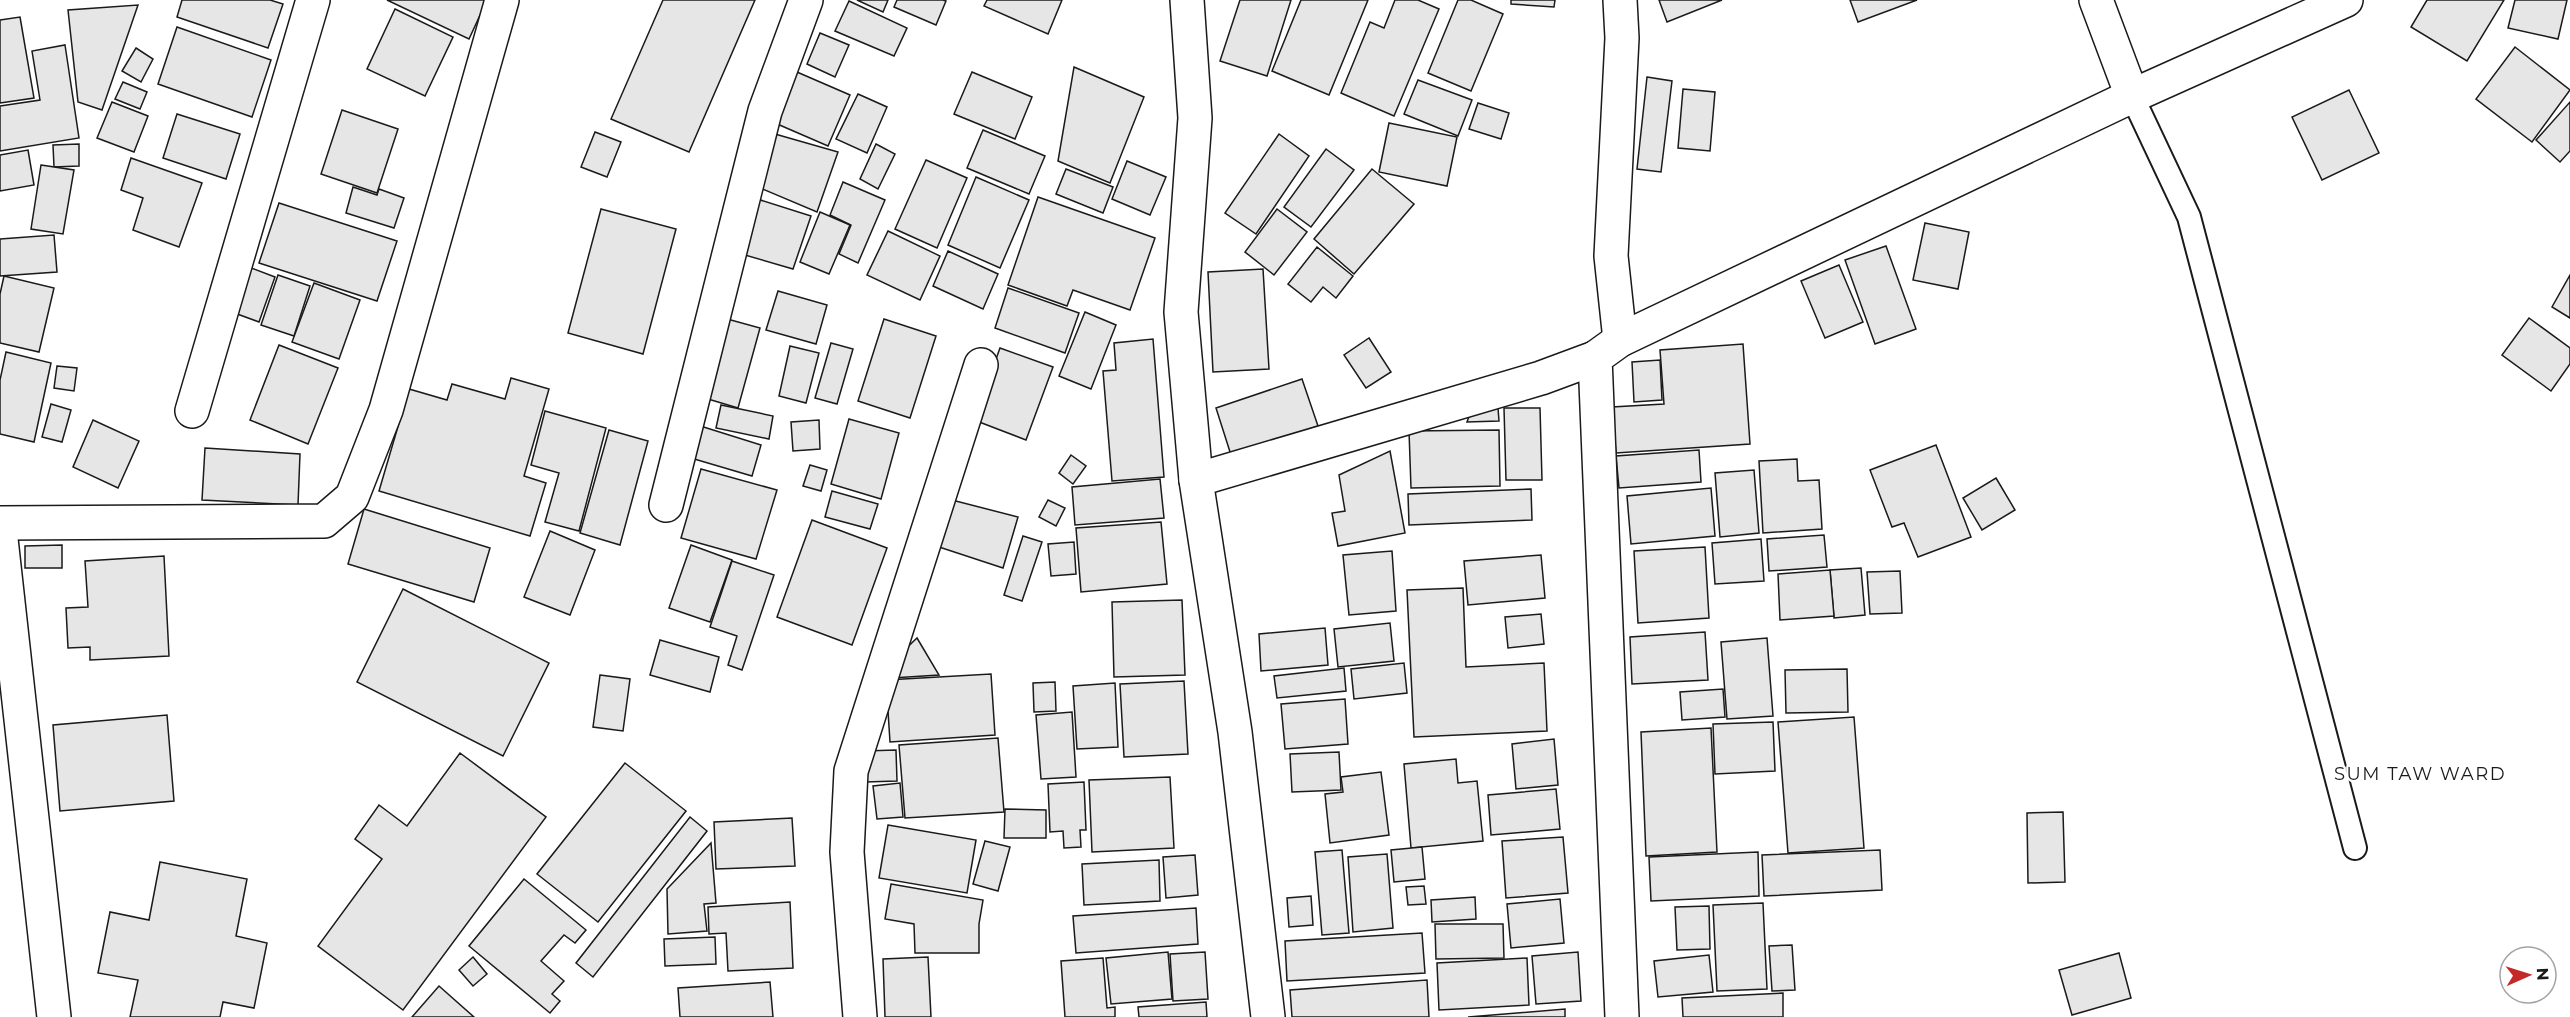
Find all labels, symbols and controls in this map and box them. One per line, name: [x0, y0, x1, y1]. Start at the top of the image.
district label: SUM TAW WARD: [2334, 763, 2506, 785]
north arrow: [2498, 945, 2558, 1005]
text: N: [2533, 967, 2552, 981]

